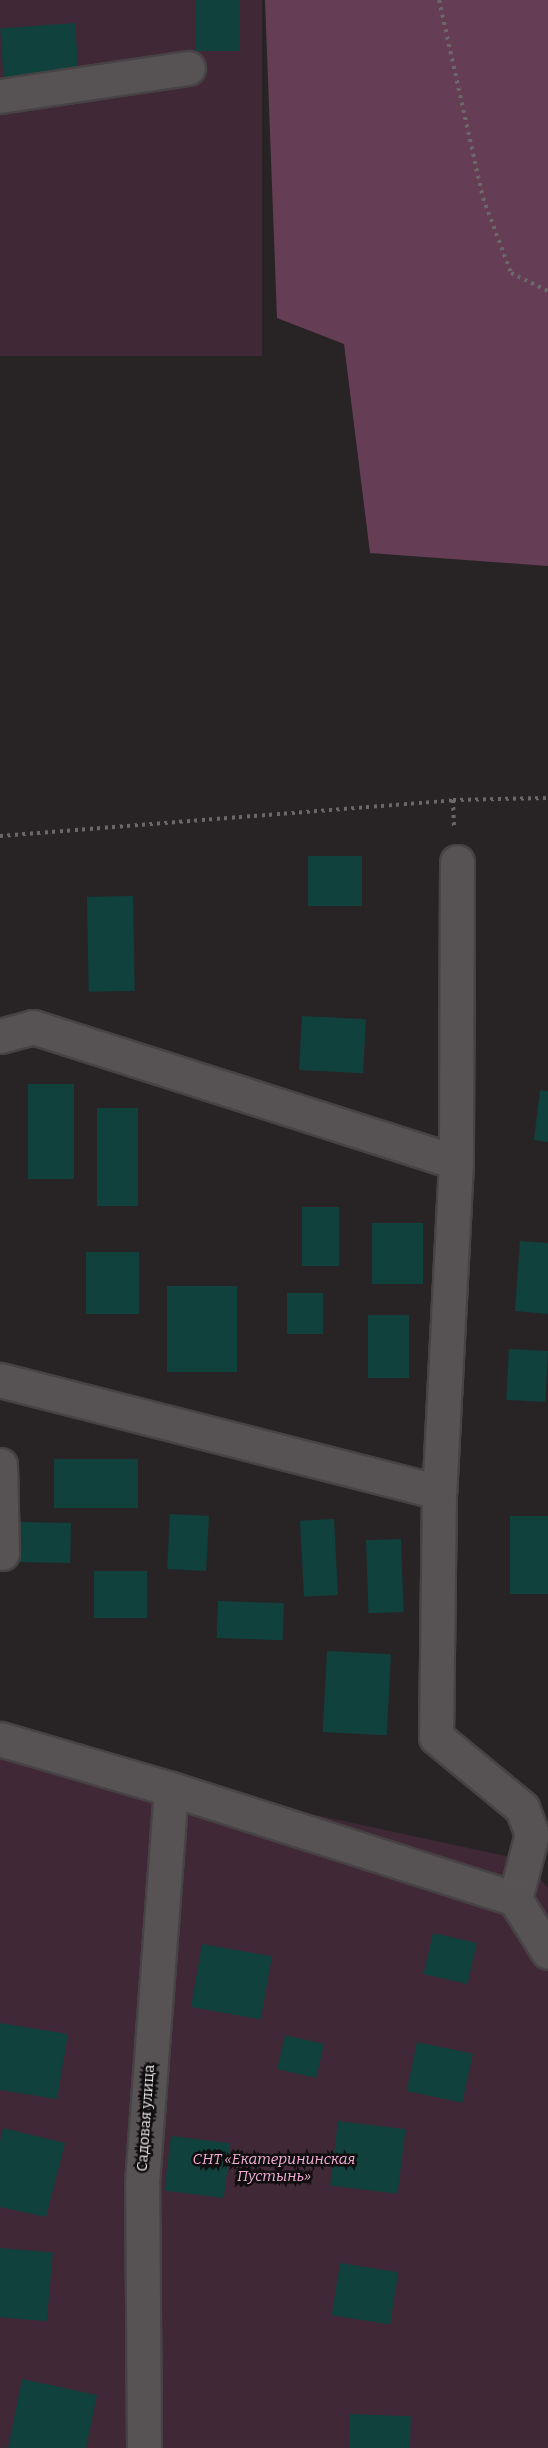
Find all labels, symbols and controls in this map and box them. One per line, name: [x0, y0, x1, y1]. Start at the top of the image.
street label: Садовая улица: [133, 2064, 159, 2172]
park label: СНТ «Екатерининская Пустынь»: [193, 2150, 355, 2185]

